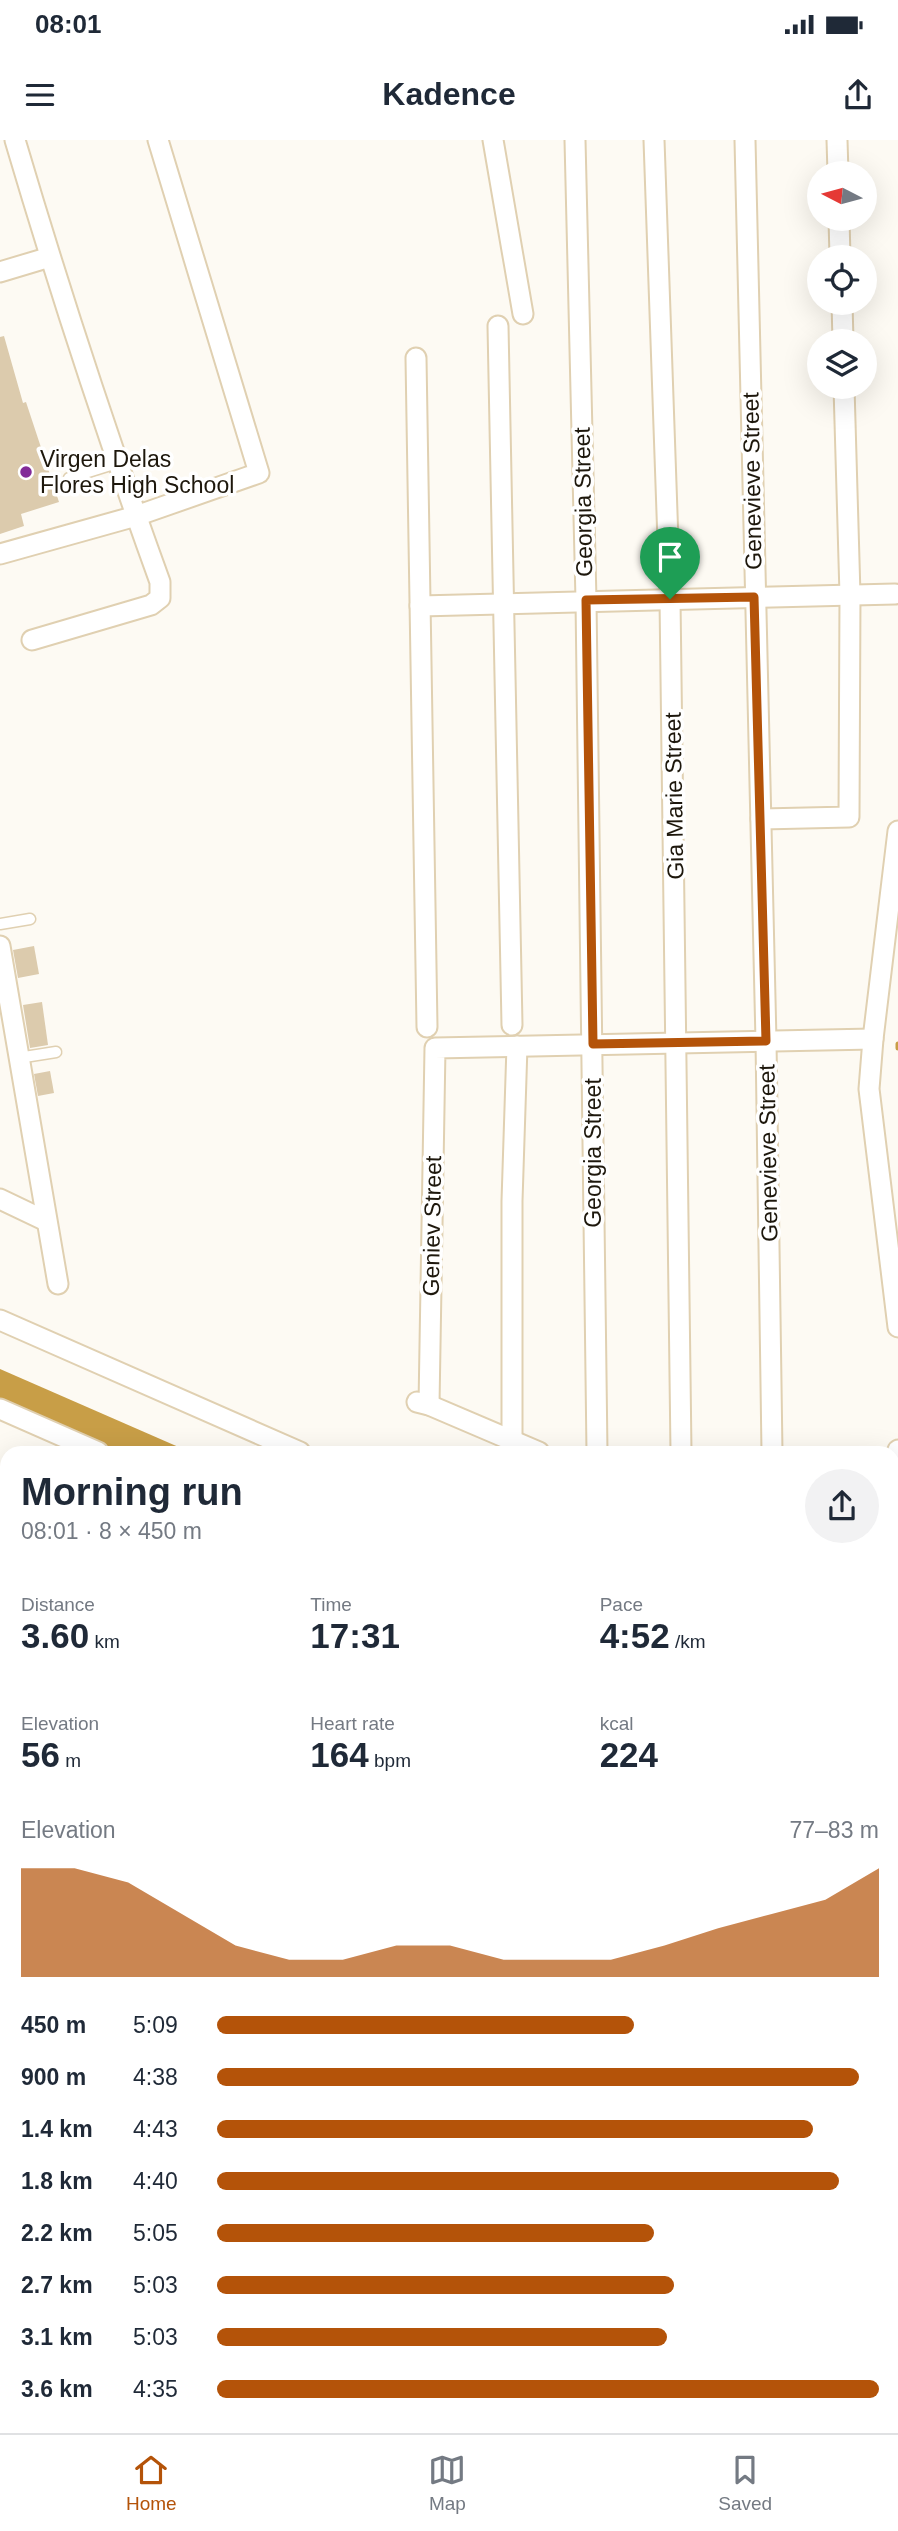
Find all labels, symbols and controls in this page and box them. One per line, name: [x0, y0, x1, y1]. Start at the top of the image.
text: 08:01: [35, 9, 102, 39]
icon: menu: [21, 76, 59, 114]
text: Kadence: [382, 76, 516, 112]
icon: share: [839, 76, 877, 114]
north arrow: [807, 161, 877, 231]
map controls: [807, 161, 877, 399]
button: locate: [807, 245, 877, 315]
button: layers: [807, 329, 877, 399]
street label: Genevieve Street: [737, 391, 767, 570]
street label: Georgia Street: [569, 426, 597, 577]
place label: Virgen Delas Flores High School: [40, 446, 234, 498]
marker: Virgen Delas Flores High School: [18, 464, 34, 480]
pin: [640, 527, 700, 599]
icon: arrive: [651, 538, 689, 576]
street label: Gia Marie Street: [660, 711, 688, 880]
street label: Genevieve Street: [753, 1063, 783, 1242]
street label: Georgia Street: [580, 1078, 606, 1228]
street label: Geniev Street: [418, 1155, 446, 1297]
button: share: [805, 1469, 879, 1543]
text: Morning run: [21, 1471, 243, 1513]
text: 08:01 · 8 × 450 m: [21, 1518, 202, 1544]
text: Distance: [21, 1594, 95, 1615]
text: Time: [310, 1594, 352, 1615]
text: Pace: [600, 1594, 643, 1615]
text: 3.60: [21, 1616, 89, 1655]
text: 17:31: [310, 1616, 400, 1655]
text: 4:52: [600, 1616, 670, 1655]
text: km: [89, 1631, 120, 1652]
text: /km: [670, 1631, 706, 1652]
text: Elevation: [21, 1713, 99, 1734]
text: Heart rate: [310, 1713, 395, 1734]
text: kcal: [600, 1713, 633, 1734]
text: 56: [21, 1735, 60, 1774]
text: 164: [310, 1735, 369, 1774]
text: 224: [600, 1735, 658, 1774]
text: m: [60, 1750, 81, 1771]
text: bpm: [369, 1750, 411, 1771]
text: Elevation: [21, 1817, 116, 1843]
text: 77–83 m: [789, 1817, 879, 1843]
text: 450 m: [21, 2012, 86, 2038]
text: 5:09: [133, 2012, 178, 2038]
text: 900 m: [21, 2064, 86, 2090]
text: 4:38: [133, 2064, 178, 2090]
text: 1.4 km: [21, 2116, 93, 2142]
text: 4:43: [133, 2116, 178, 2142]
text: 1.8 km: [21, 2168, 93, 2194]
text: 4:40: [133, 2168, 178, 2194]
text: 2.2 km: [21, 2220, 93, 2246]
text: 5:05: [133, 2220, 178, 2246]
text: 2.7 km: [21, 2272, 93, 2298]
text: 5:03: [133, 2272, 178, 2298]
text: 3.1 km: [21, 2324, 93, 2350]
text: 5:03: [133, 2324, 178, 2350]
text: 3.6 km: [21, 2376, 93, 2402]
text: 4:35: [133, 2376, 178, 2402]
tab: Home: [126, 2451, 177, 2515]
tab: Map: [428, 2451, 466, 2515]
tab: Saved: [718, 2451, 772, 2515]

